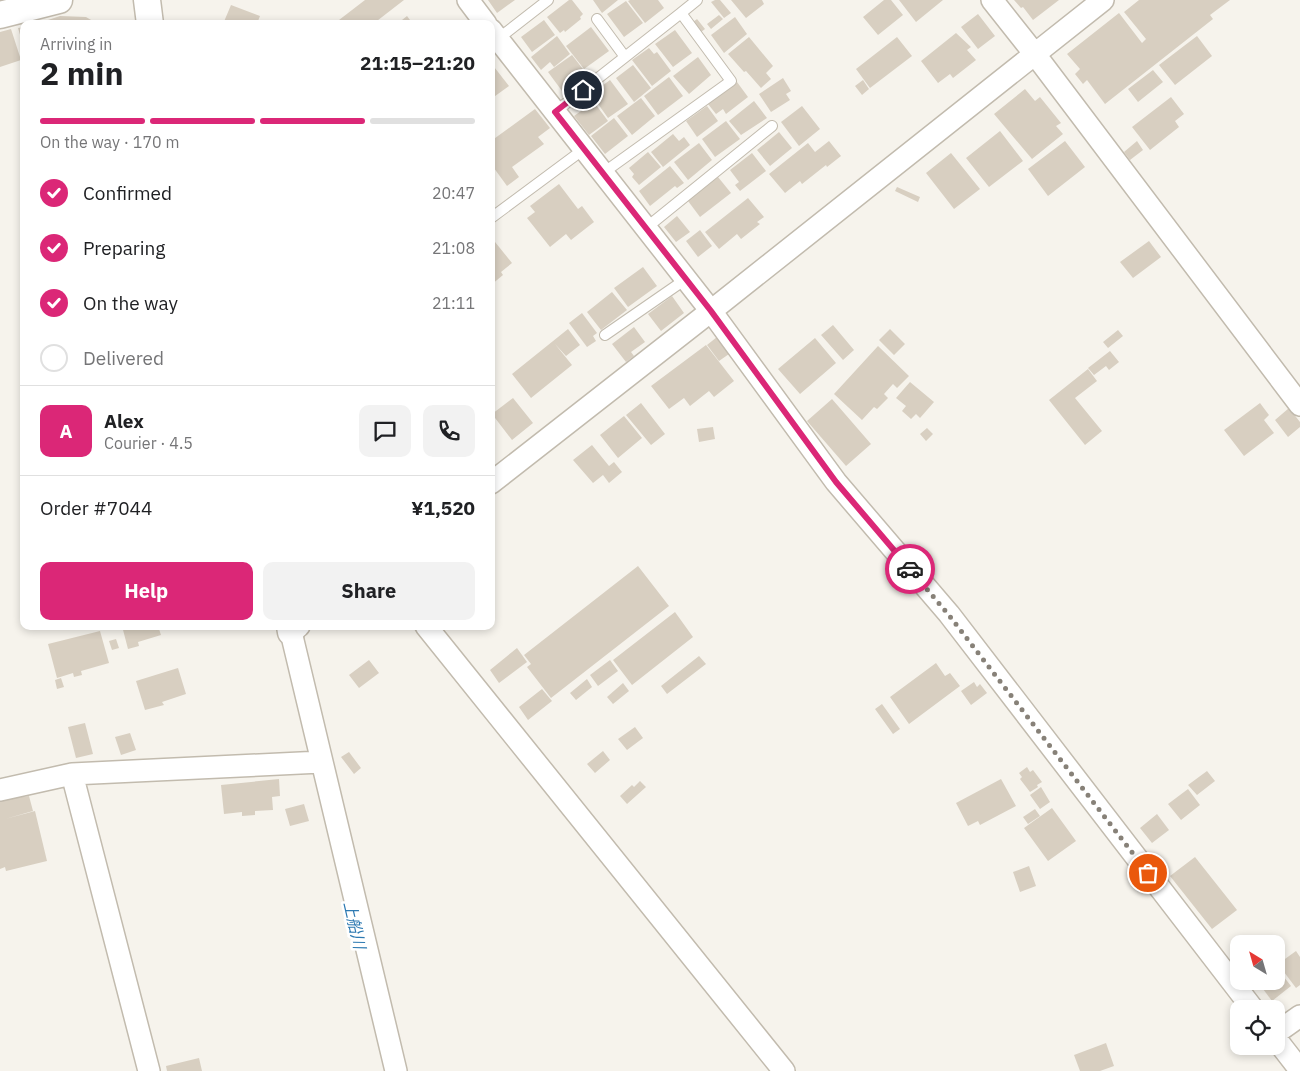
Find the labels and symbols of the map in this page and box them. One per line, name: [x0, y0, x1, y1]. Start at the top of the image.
pin: [562, 69, 604, 111]
courier: [885, 544, 935, 594]
pin: [1127, 852, 1169, 894]
water label: 上船川: [340, 899, 371, 953]
north arrow: [1230, 935, 1285, 990]

